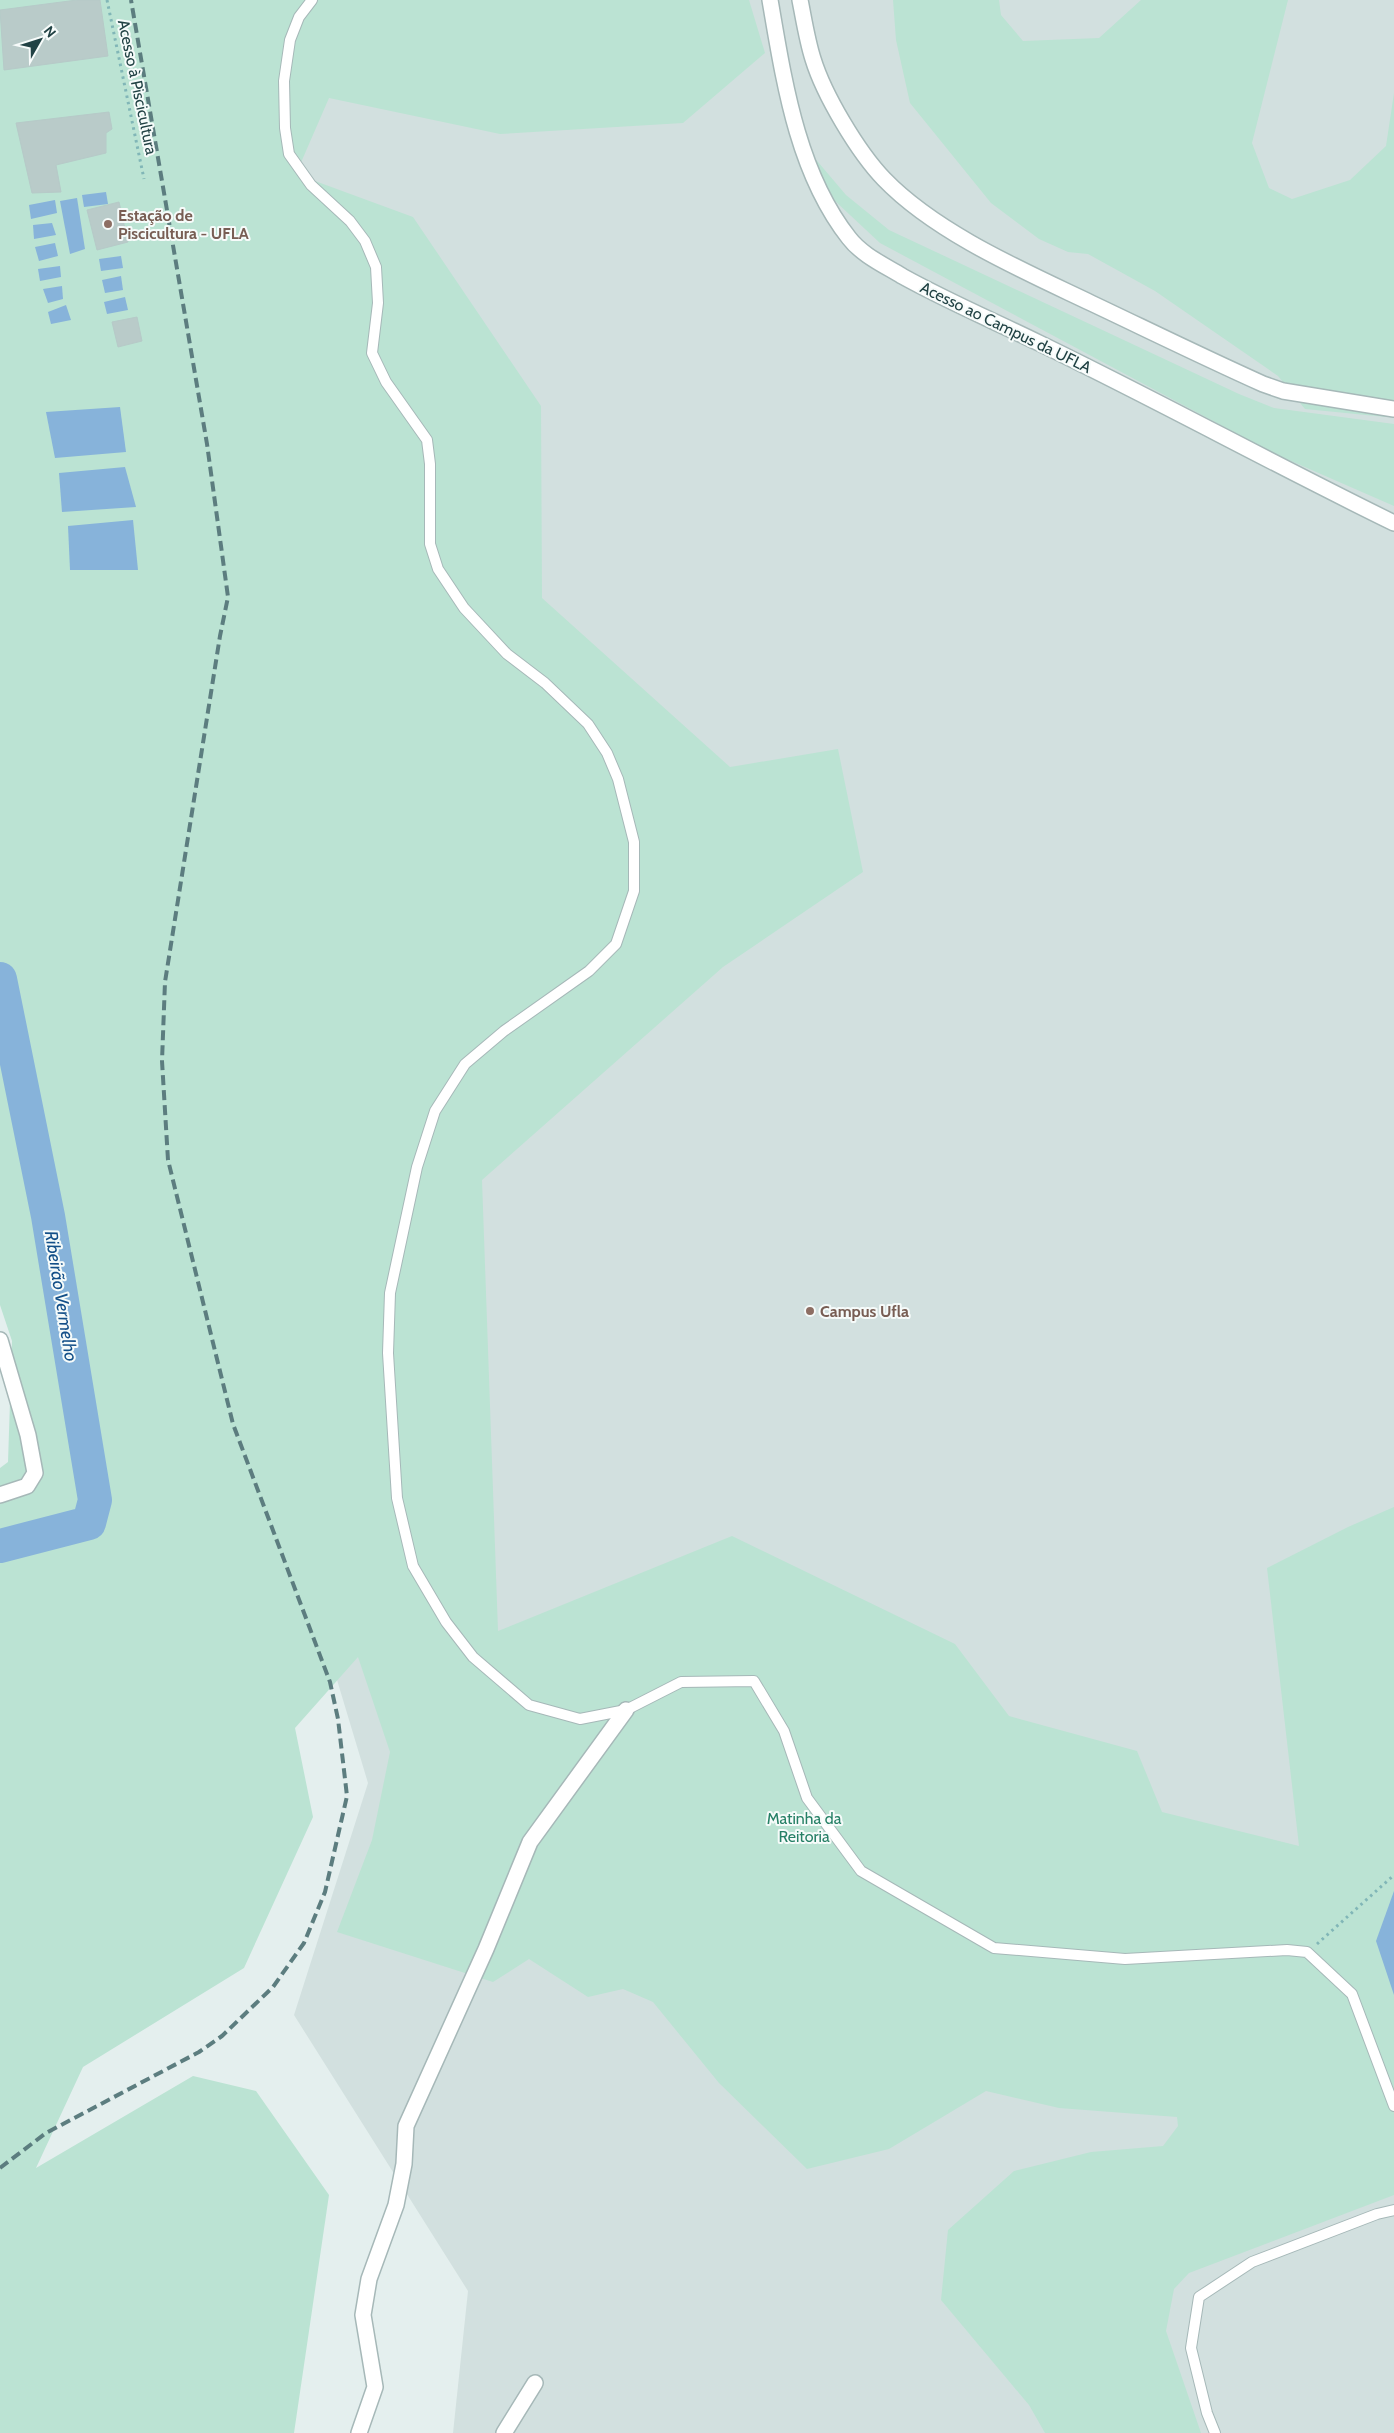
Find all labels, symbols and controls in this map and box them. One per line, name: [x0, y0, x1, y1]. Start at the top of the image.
north arrow: [15, 15, 65, 65]
street label: Acesso à Piscicultura: [114, 18, 161, 157]
text: N: [40, 22, 60, 41]
place label: Estação de Piscicultura - UFLA: [118, 206, 249, 243]
marker: Estação de Piscicultura - UFLA: [102, 218, 114, 230]
street label: Acesso ao Campus da UFLA: [917, 278, 1094, 377]
water label: Ribeirão Vermelho: [40, 1229, 82, 1363]
place label: Campus Ufla: [820, 1302, 909, 1321]
marker: Campus Ufla: [804, 1305, 816, 1317]
park label: Matinha da Reitoria: [767, 1809, 842, 1846]

